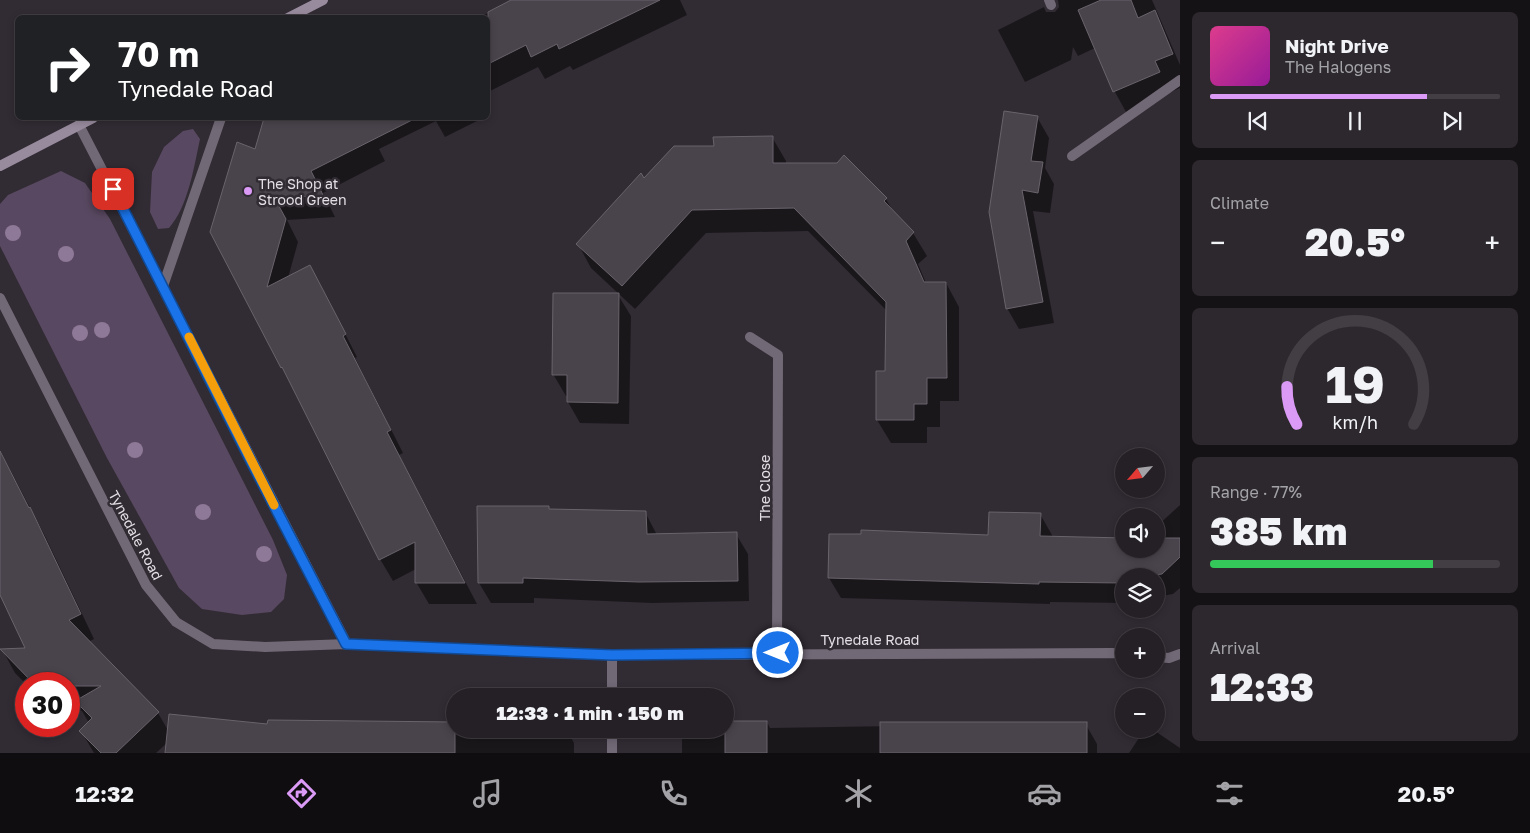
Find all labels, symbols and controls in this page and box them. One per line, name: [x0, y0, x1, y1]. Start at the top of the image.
text: 70 m: [118, 33, 199, 75]
text: Night Drive: [1285, 34, 1389, 57]
icon: right: [35, 35, 100, 100]
text: The Halogens: [1285, 57, 1391, 77]
text: Tynedale Road: [118, 75, 273, 102]
icon: previous: [1244, 107, 1272, 135]
icon: pause: [1341, 107, 1369, 135]
icon: next: [1438, 107, 1466, 135]
pin: [92, 168, 134, 210]
icon: arrive: [99, 175, 127, 203]
place label: The Shop at Strood Green: [258, 175, 347, 208]
marker: The Shop at Strood Green: [242, 185, 254, 197]
text: Climate: [1210, 193, 1269, 213]
text: 20.5°: [1305, 219, 1405, 264]
text: −: [1210, 226, 1225, 259]
text: +: [1485, 226, 1500, 259]
text: 19: [1325, 352, 1385, 414]
text: km/h: [1332, 411, 1378, 433]
north arrow: [1115, 448, 1165, 498]
map controls: [1115, 448, 1165, 738]
street label: The Close: [756, 455, 773, 521]
text: Range · 77%: [1210, 482, 1302, 502]
street label: Tynedale Road: [105, 487, 167, 583]
button: sound: [1115, 508, 1165, 558]
text: 385 km: [1210, 508, 1347, 553]
button: layers: [1115, 568, 1165, 618]
position arrow: [751, 626, 803, 678]
button: +: [1115, 628, 1165, 678]
street label: Tynedale Road: [821, 631, 919, 648]
text: Arrival: [1210, 638, 1260, 658]
text: 12:33: [1210, 664, 1314, 709]
speed limit sign: 30: [15, 672, 80, 737]
button: −: [1115, 688, 1165, 738]
text: 12:33 · 1 min · 150 m: [496, 701, 684, 724]
icon: directions: [284, 776, 319, 811]
icon: music: [470, 776, 505, 811]
icon: phone: [656, 776, 691, 811]
icon: climate: [841, 776, 876, 811]
icon: car: [1027, 776, 1062, 811]
icon: filters: [1212, 776, 1247, 811]
text: 12:32: [75, 780, 134, 807]
text: 20.5°: [1398, 780, 1455, 807]

